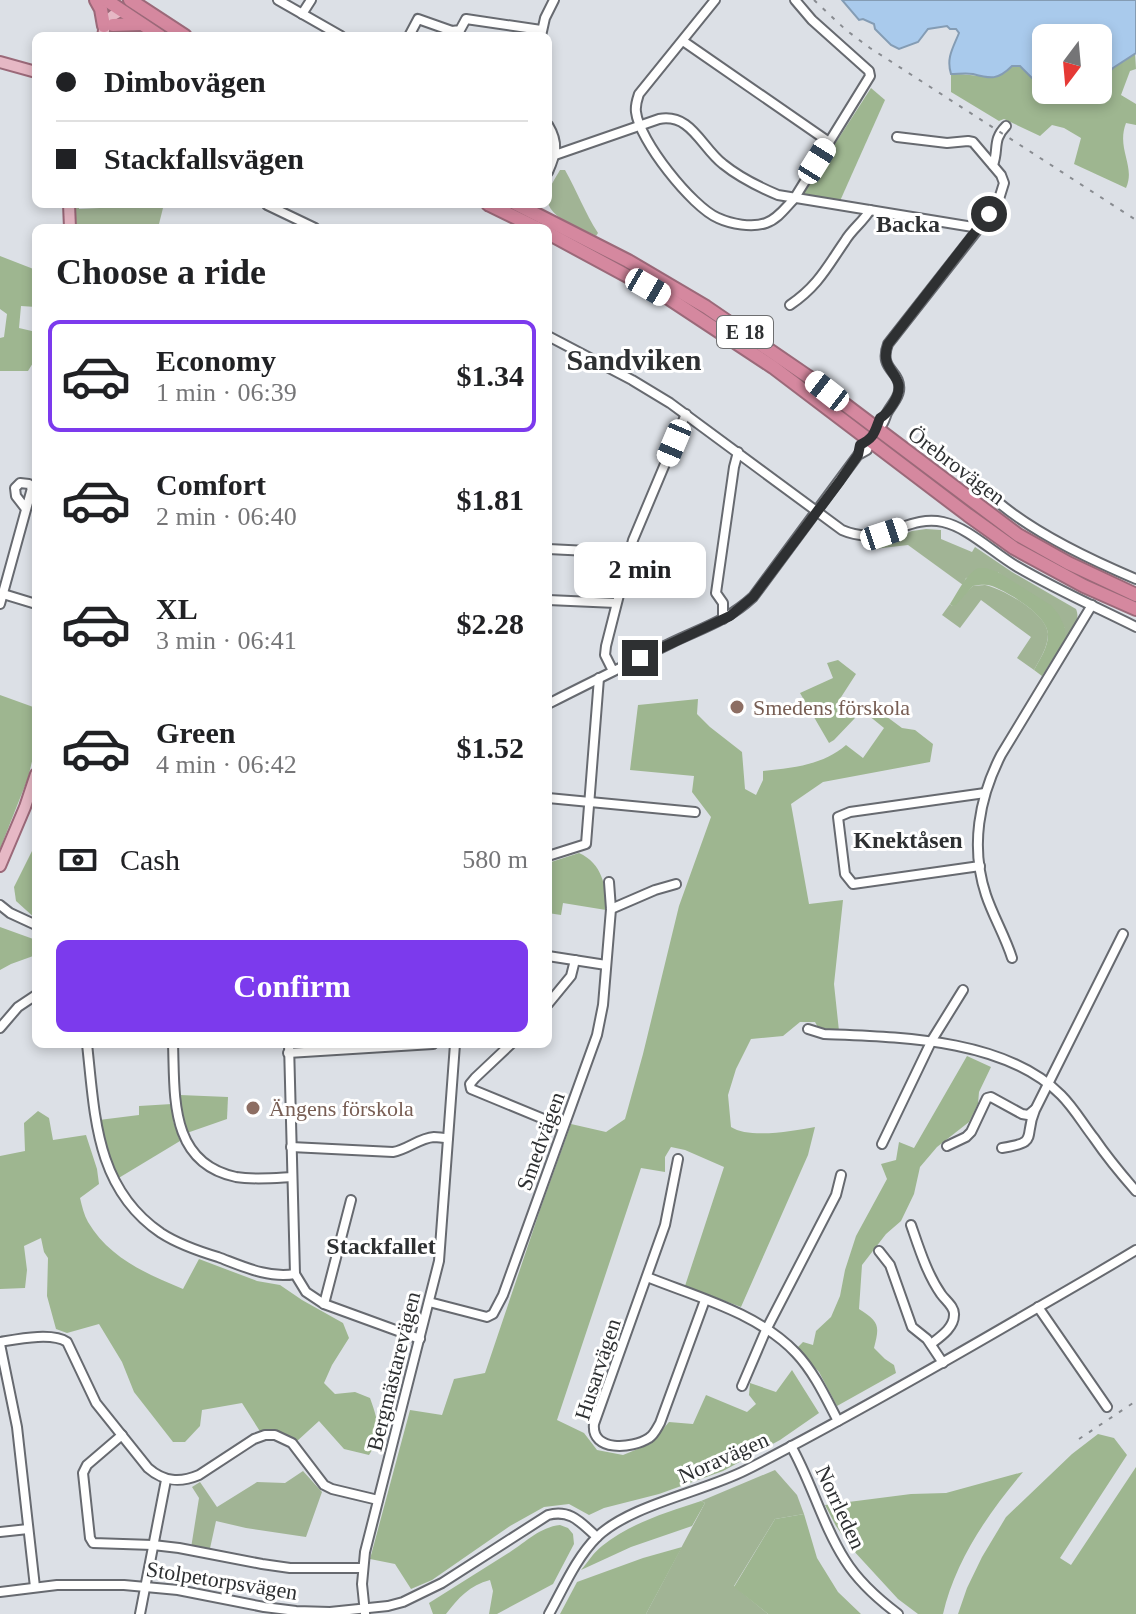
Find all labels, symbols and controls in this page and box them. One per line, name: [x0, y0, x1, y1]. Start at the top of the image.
north arrow: [1032, 24, 1112, 104]
map controls: [1032, 24, 1112, 104]
text: Dimbovägen: [104, 65, 266, 98]
car: [794, 134, 840, 188]
text: Stackfallsvägen: [104, 142, 304, 175]
route start: [971, 196, 1007, 232]
district label: Backa: [876, 211, 940, 237]
text: Choose a ride: [56, 252, 266, 292]
car: [621, 265, 675, 309]
road number: E 18: [717, 316, 773, 348]
icon: car: [60, 340, 132, 412]
district label: Sandviken: [566, 343, 702, 376]
text: Economy: [156, 344, 276, 377]
text: $1.34: [457, 359, 524, 392]
car: [801, 367, 853, 415]
text: 1 min · 06:39: [156, 378, 297, 407]
car: [654, 416, 694, 470]
street label: Örebrovägen: [903, 421, 1010, 510]
icon: car: [60, 464, 132, 536]
text: Comfort: [156, 468, 266, 501]
text: $1.81: [457, 483, 524, 516]
text: 2 min · 06:40: [156, 502, 297, 531]
car: [857, 515, 911, 553]
callout: 2 min: [574, 542, 706, 598]
text: 2 min: [609, 555, 671, 584]
icon: car: [60, 588, 132, 660]
text: XL: [156, 592, 198, 625]
text: $2.28: [457, 607, 524, 640]
text: 3 min · 06:41: [156, 626, 297, 655]
route end: [622, 640, 658, 676]
place label: Smedens förskola: [753, 695, 910, 720]
marker: Smedens förskola: [728, 698, 746, 716]
icon: car: [60, 712, 132, 784]
text: Green: [156, 716, 235, 749]
text: $1.52: [457, 731, 524, 764]
text: 4 min · 06:42: [156, 750, 297, 779]
district label: Knektåsen: [853, 827, 963, 853]
icon: cash: [56, 838, 100, 882]
text: Cash: [120, 843, 180, 876]
text: 580 m: [462, 845, 528, 874]
button: Confirm: [56, 940, 528, 1032]
street label: Smedvägen: [511, 1089, 570, 1194]
place label: Ängens förskola: [269, 1096, 414, 1121]
marker: Ängens förskola: [244, 1099, 262, 1117]
district label: Stackfallet: [326, 1233, 436, 1259]
street label: Bergmästarevägen: [362, 1289, 425, 1453]
street label: Husarvägen: [569, 1315, 626, 1423]
street label: Noravägen: [674, 1426, 772, 1489]
street label: Norrleden: [810, 1462, 871, 1553]
street label: Stolpetorpsvägen: [145, 1556, 299, 1605]

